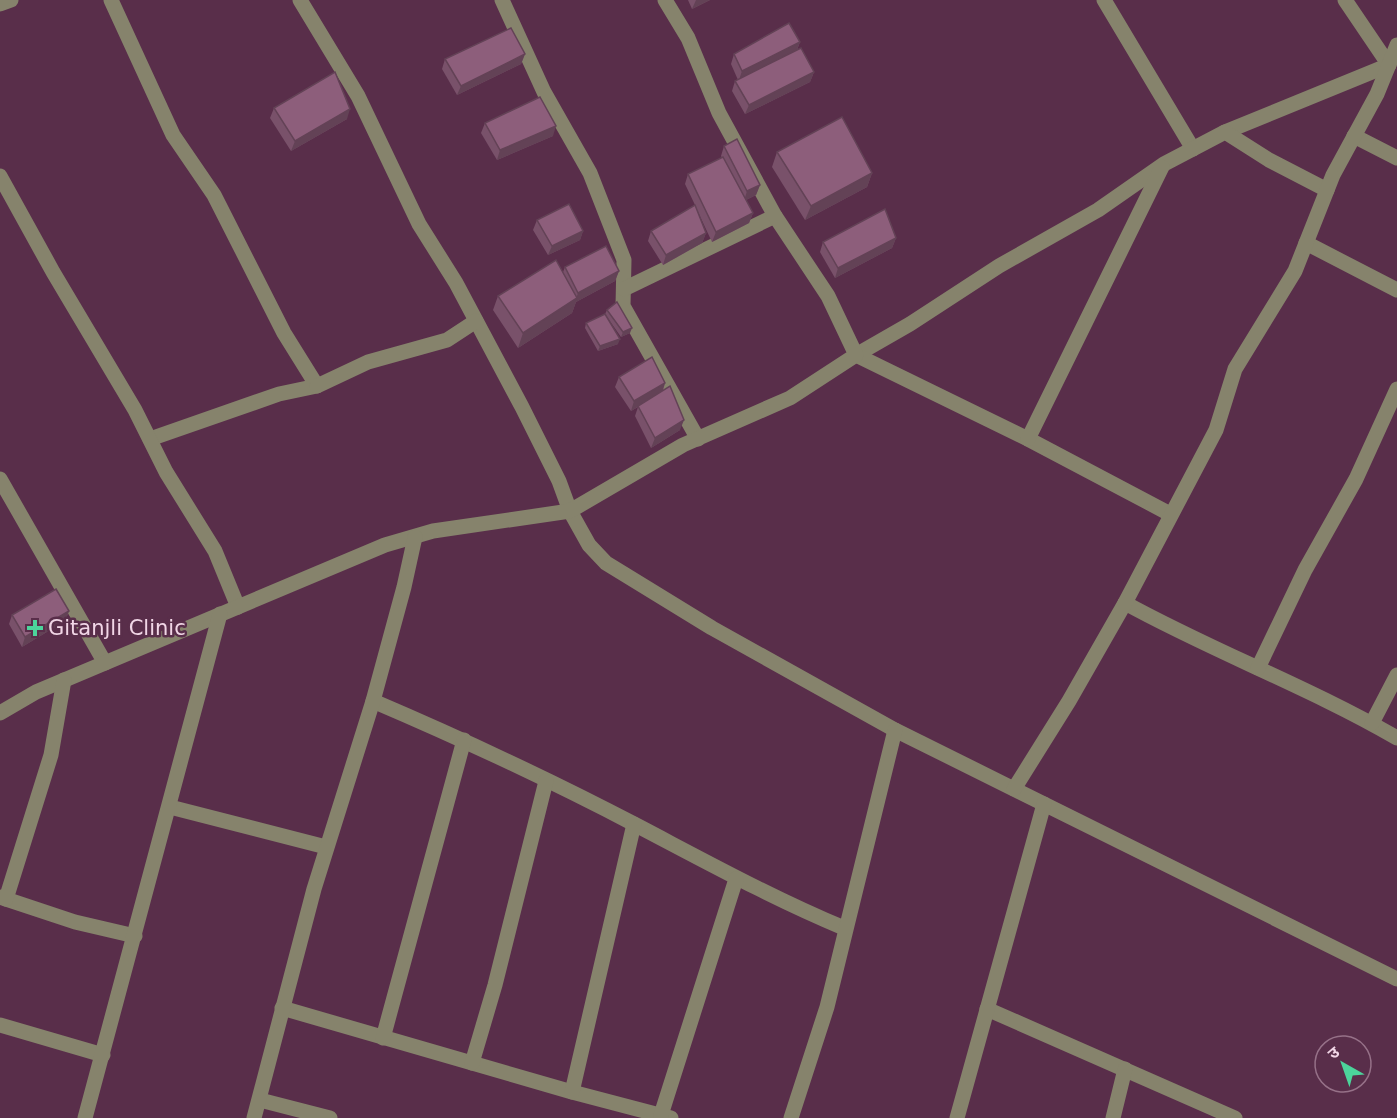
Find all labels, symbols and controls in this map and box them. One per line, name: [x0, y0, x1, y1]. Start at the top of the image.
place label: Gitanjli Clinic: [48, 616, 186, 640]
marker: Gitanjli Clinic: [26, 619, 44, 637]
north arrow: [1313, 1034, 1373, 1094]
text: उ: [1324, 1042, 1344, 1063]

